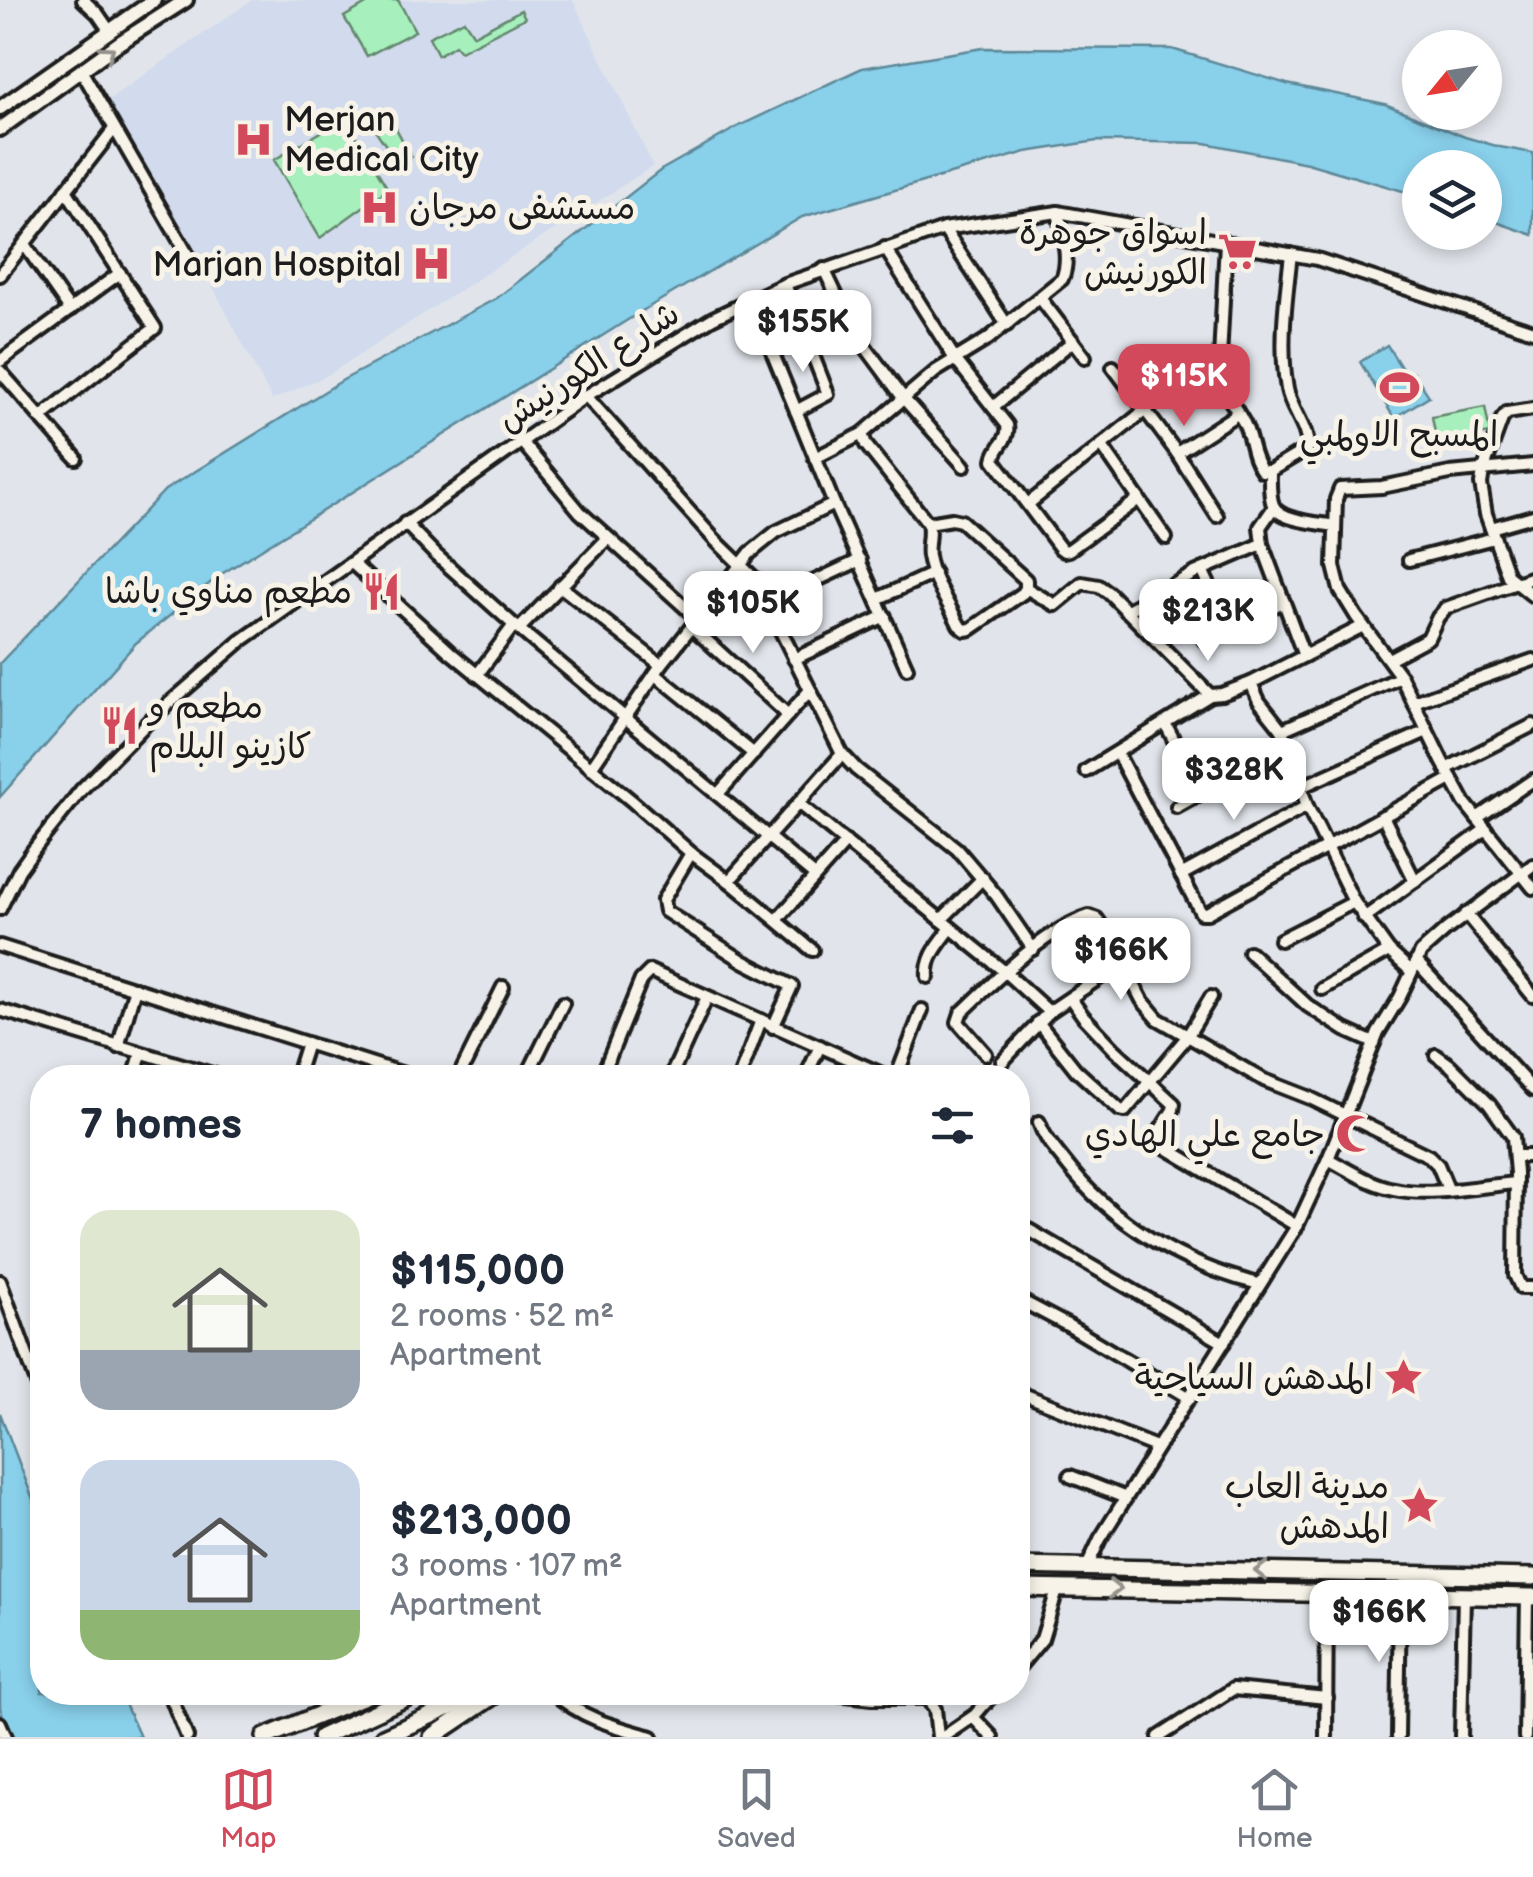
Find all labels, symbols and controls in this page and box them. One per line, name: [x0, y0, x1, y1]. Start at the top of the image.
north arrow: [1402, 30, 1502, 130]
map controls: [1402, 30, 1502, 250]
one-way arrow: [96, 45, 115, 64]
place label: Merjan Medical City: [284, 99, 479, 182]
hospital icon: Merjan Medical City: [233, 118, 275, 160]
button: layers: [1402, 150, 1502, 250]
hospital icon: مستشفى مرجان: [358, 186, 400, 228]
place label: مستشفى مرجان: [409, 187, 635, 230]
place label: اسواق جوهرة الكورنيش: [1019, 212, 1207, 295]
supermarket icon: اسواق جوهرة الكورنيش: [1216, 231, 1258, 273]
hospital icon: Marjan Hospital: [410, 243, 452, 285]
place label: Marjan Hospital: [152, 244, 401, 287]
pin: $155K: [733, 290, 873, 375]
street label: شارع الكورنيش: [490, 293, 689, 444]
text: $155K: [756, 303, 850, 342]
pin: $115K: [1114, 344, 1254, 429]
text: $115K: [1140, 357, 1228, 396]
sports icon: المسبح الاولمبي: [1378, 366, 1420, 408]
place label: المسبح الاولمبي: [1300, 414, 1498, 465]
restaurant icon: مطعم مناوي باشا: [361, 570, 403, 612]
place label: مطعم مناوي باشا: [105, 571, 352, 618]
pin: $105K: [683, 571, 823, 656]
pin: $213K: [1138, 579, 1278, 664]
text: $105K: [706, 584, 800, 623]
text: $213K: [1161, 592, 1255, 631]
place label: مطعم و كازينو البلام: [146, 686, 312, 773]
restaurant icon: مطعم و كازينو البلام: [98, 705, 140, 747]
pin: $328K: [1164, 738, 1304, 823]
text: $328K: [1184, 751, 1284, 790]
pin: $166K: [1051, 918, 1191, 1003]
text: $166K: [1073, 931, 1169, 970]
icon: filters: [925, 1098, 980, 1153]
text: 7 homes: [80, 1100, 242, 1151]
mosque icon: جامع علي الهادي: [1334, 1113, 1376, 1155]
place label: جامع علي الهادي: [1085, 1114, 1325, 1165]
text: $115,000: [390, 1246, 565, 1297]
icon: home: [160, 1250, 280, 1370]
text: 2 rooms · 52 m²: [390, 1297, 614, 1336]
text: Apartment: [390, 1336, 541, 1375]
place icon: المدهش السياحية: [1382, 1356, 1424, 1398]
place label: المدهش السياحية: [1135, 1357, 1373, 1400]
place label: مدينة العاب المدهش: [1225, 1466, 1389, 1549]
place icon: مدينة العاب المدهش: [1398, 1485, 1440, 1527]
text: $213,000: [390, 1496, 572, 1547]
icon: home: [160, 1500, 280, 1620]
text: 3 rooms · 107 m²: [390, 1547, 623, 1586]
one-way arrow: [1252, 1560, 1268, 1582]
one-way arrow: [1107, 1579, 1123, 1600]
pin: $166K: [1309, 1580, 1449, 1665]
text: Apartment: [390, 1586, 541, 1625]
text: $166K: [1331, 1593, 1427, 1632]
tab: Map: [220, 1762, 277, 1855]
tab: Saved: [717, 1762, 796, 1855]
tab: Home: [1237, 1762, 1313, 1855]

